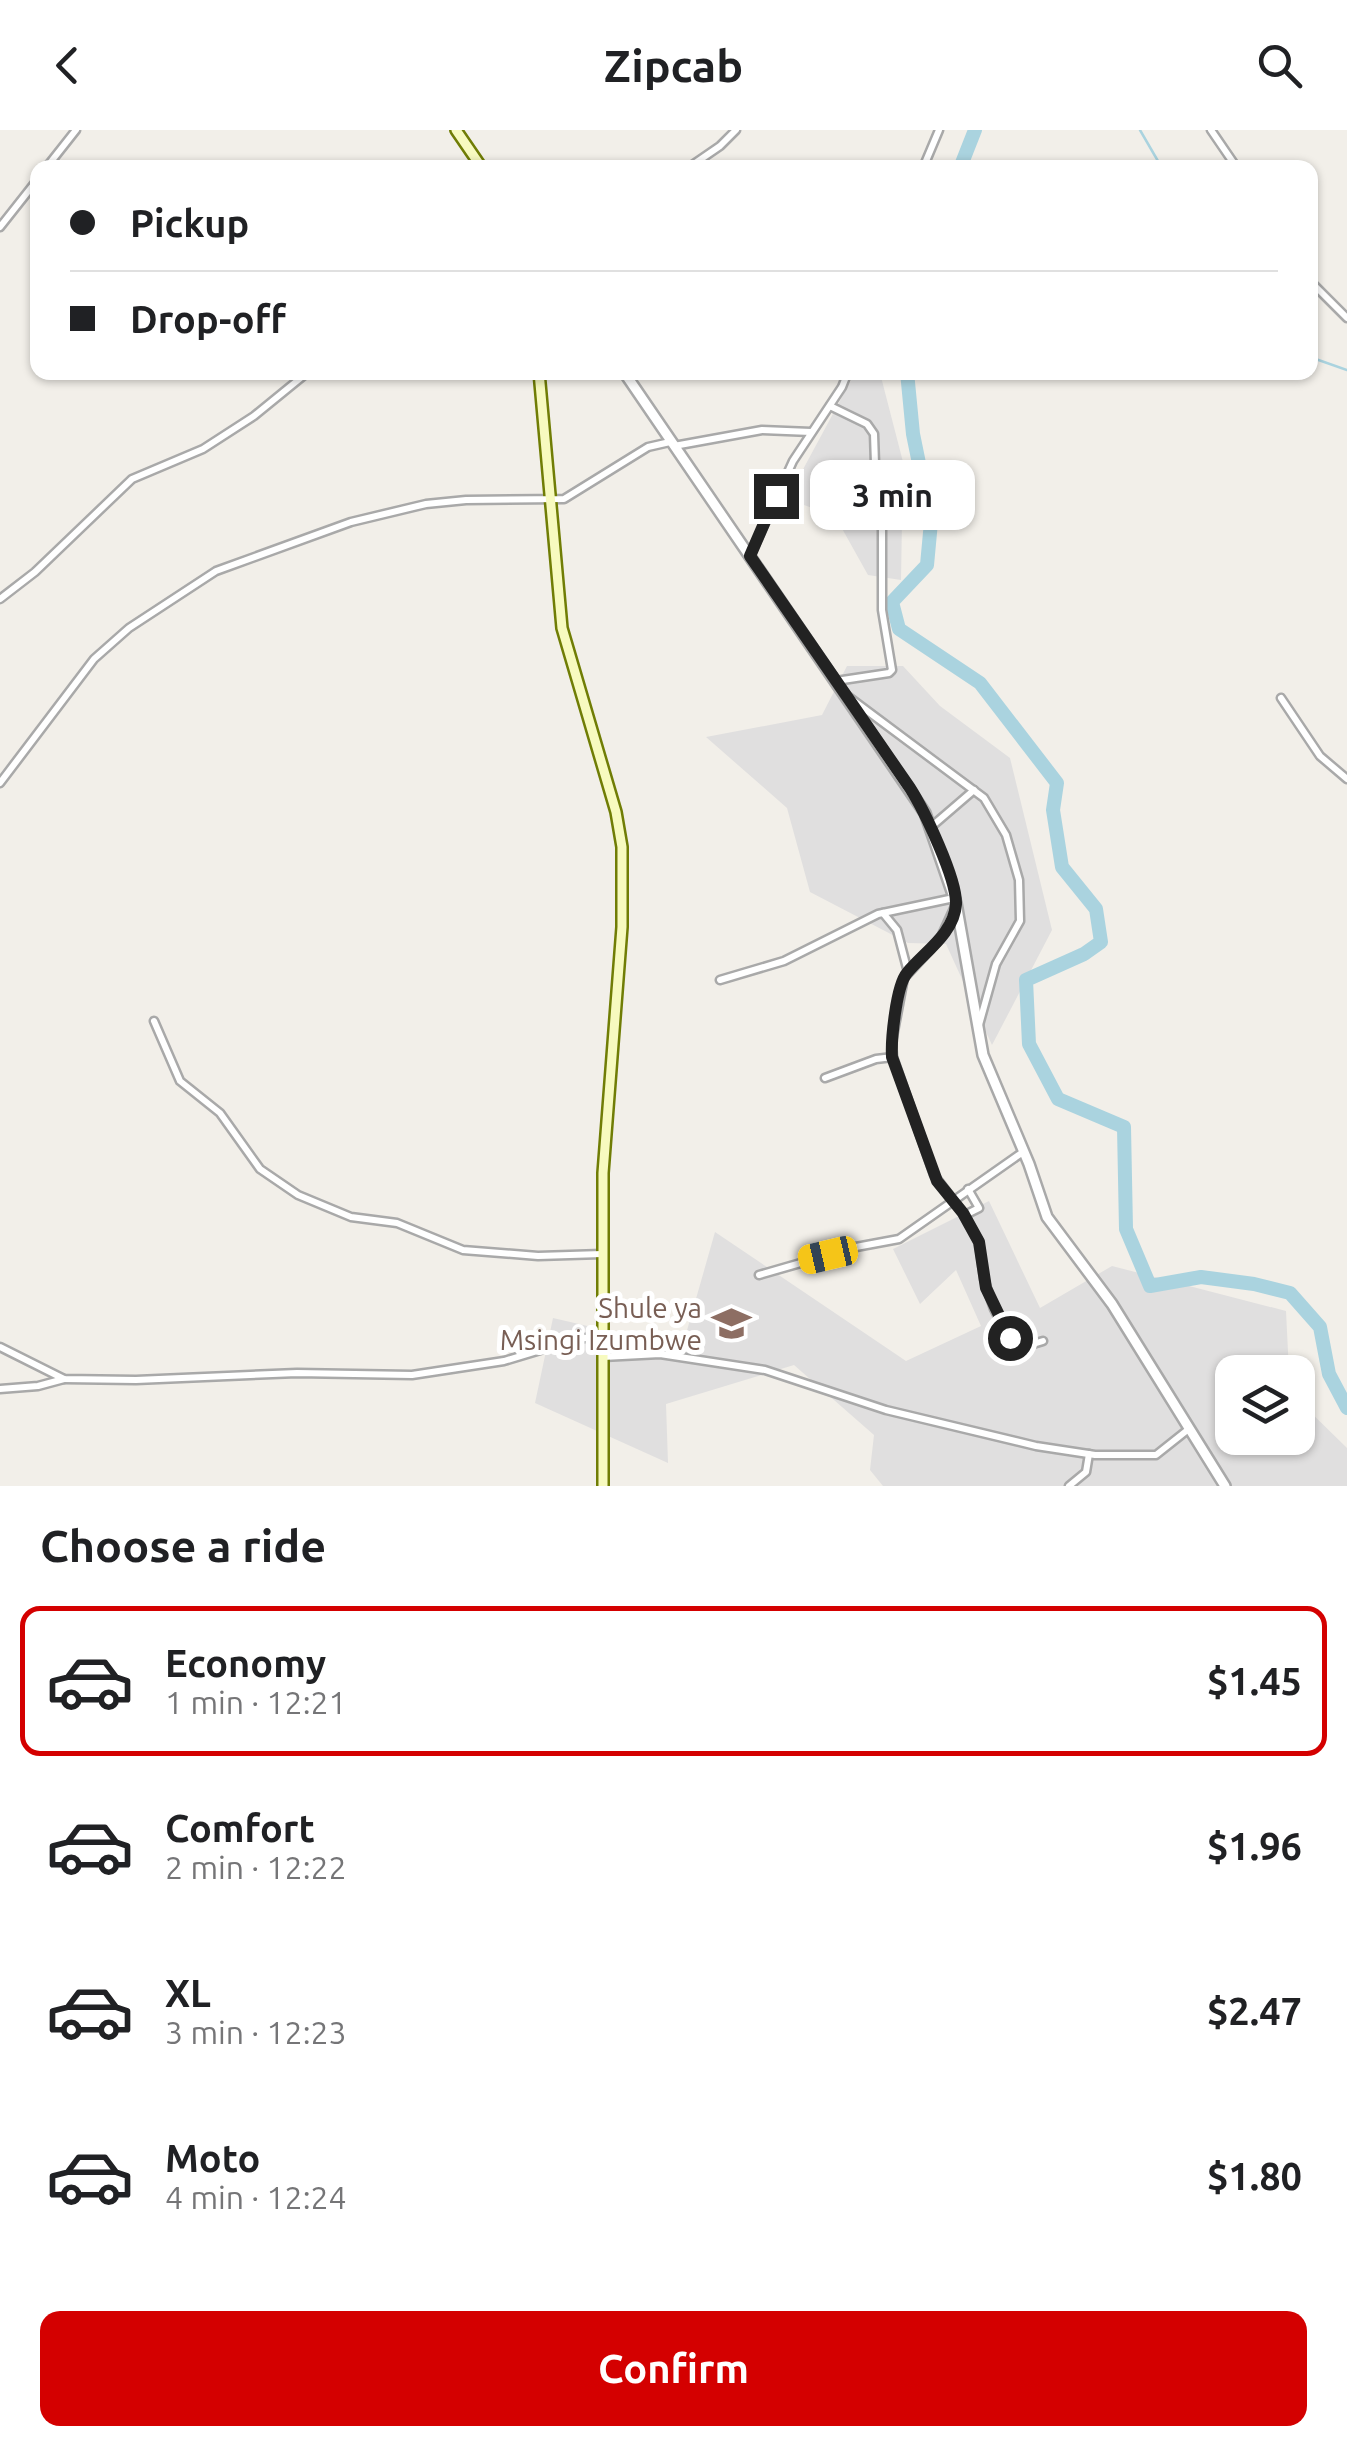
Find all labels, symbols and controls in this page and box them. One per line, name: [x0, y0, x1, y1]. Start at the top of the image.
icon: back: [40, 38, 95, 93]
icon: search: [1252, 38, 1307, 93]
text: Zipcab: [604, 40, 743, 91]
text: Pickup: [130, 202, 249, 244]
text: Drop-off: [130, 298, 286, 340]
callout: 3 min: [811, 461, 976, 531]
route end: [754, 474, 799, 519]
text: 3 min: [852, 477, 933, 513]
car: [795, 1234, 861, 1276]
place label: Shule ya Msingi Izumbwe: [500, 1292, 702, 1355]
school or university icon: Shule ya Msingi Izumbwe: [711, 1302, 753, 1344]
route start: [988, 1316, 1033, 1361]
map controls: [1215, 1355, 1315, 1455]
button: layers: [1215, 1355, 1315, 1455]
text: Choose a ride: [40, 1520, 326, 1571]
icon: car: [45, 1636, 135, 1726]
text: Economy: [165, 1642, 326, 1684]
text: $1.45: [1207, 1660, 1302, 1702]
text: 1 min · 12:21: [165, 1684, 347, 1720]
icon: car: [45, 1801, 135, 1891]
text: Comfort: [165, 1807, 315, 1849]
text: $1.96: [1207, 1825, 1302, 1867]
text: 2 min · 12:22: [165, 1849, 347, 1885]
icon: car: [45, 1966, 135, 2056]
text: XL: [165, 1972, 211, 2014]
text: $2.47: [1207, 1990, 1302, 2032]
text: 3 min · 12:23: [165, 2014, 347, 2050]
icon: car: [45, 2131, 135, 2221]
text: Moto: [165, 2137, 260, 2179]
text: $1.80: [1207, 2155, 1302, 2197]
text: 4 min · 12:24: [165, 2179, 347, 2215]
button: Confirm: [40, 2311, 1307, 2426]

